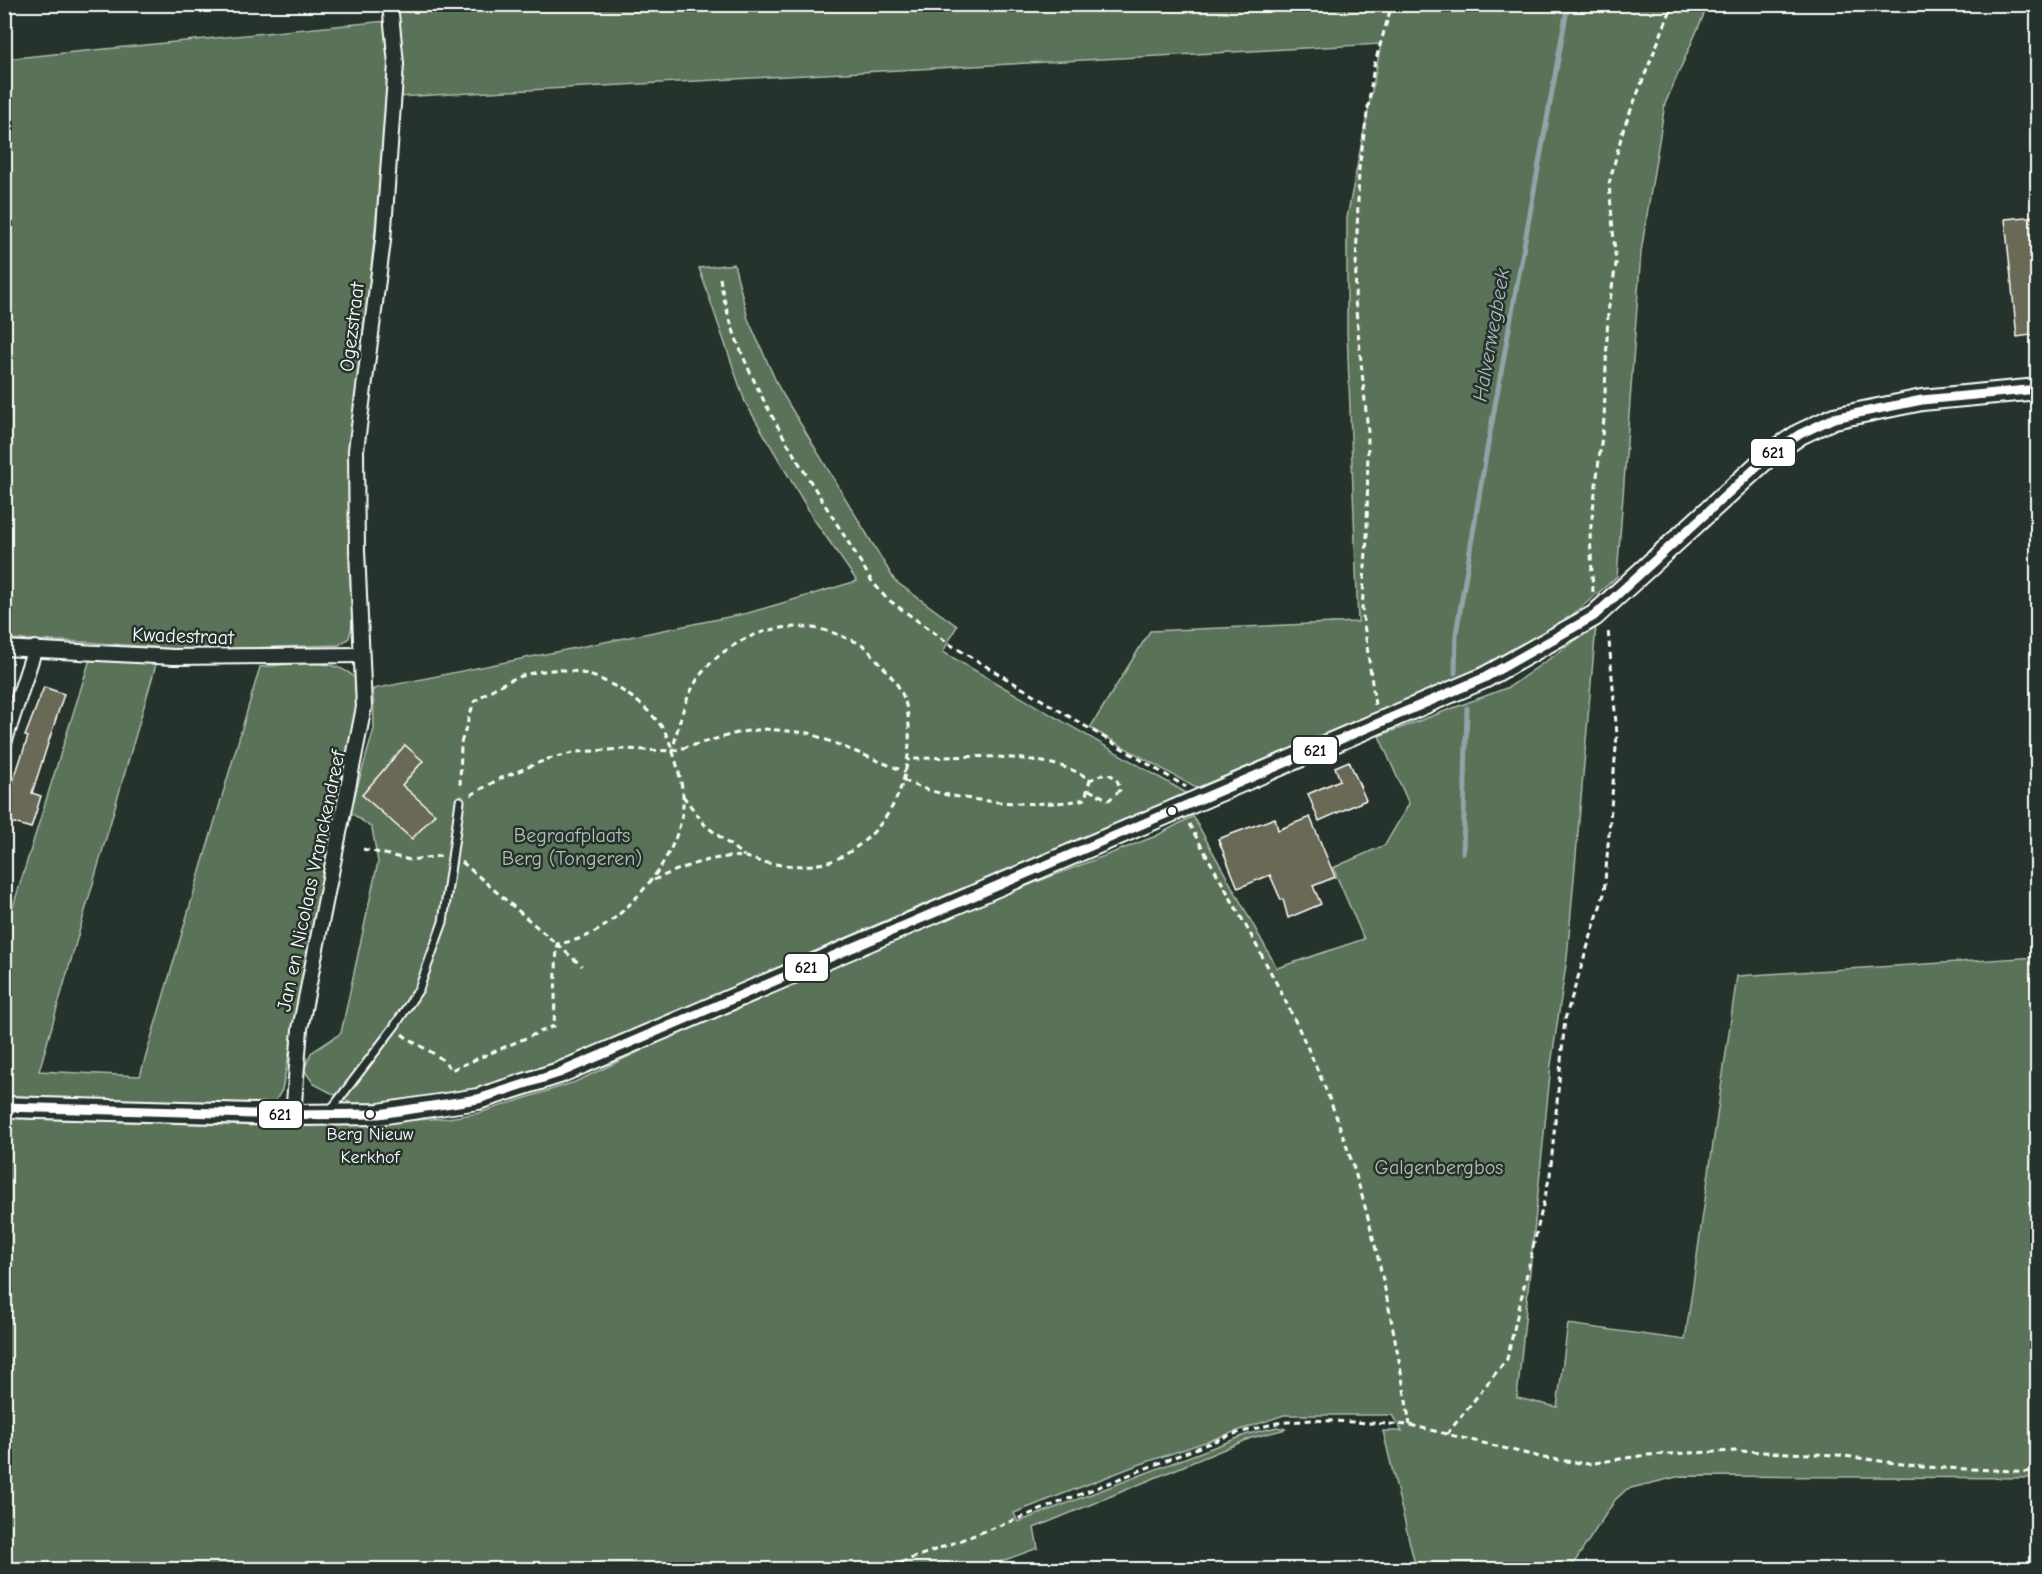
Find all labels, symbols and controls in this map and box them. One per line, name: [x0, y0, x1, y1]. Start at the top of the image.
water label: Halverwegbeek: [1467, 266, 1515, 403]
street label: Ogezstraat: [335, 280, 369, 373]
line badge: 621: [1750, 438, 1796, 467]
text: 621: [1762, 444, 1784, 462]
street label: Kwadestraat: [132, 623, 235, 649]
line badge: 621: [1292, 736, 1338, 765]
text: 621: [1304, 742, 1326, 760]
street label: Jan en Nicolaas Vranckendreef: [272, 747, 350, 1014]
unlabelled marker: [1166, 805, 1178, 817]
park label: Begraafplaats Berg (Tongeren): [502, 824, 642, 870]
line badge: 621: [784, 953, 829, 982]
text: 621: [795, 959, 817, 977]
line badge: 621: [258, 1100, 303, 1129]
text: 621: [269, 1106, 291, 1124]
marker: Berg Nieuw Kerkhof: [364, 1108, 376, 1120]
place label: Berg Nieuw Kerkhof: [326, 1124, 414, 1168]
park label: Galgenbergbos: [1375, 1156, 1503, 1179]

